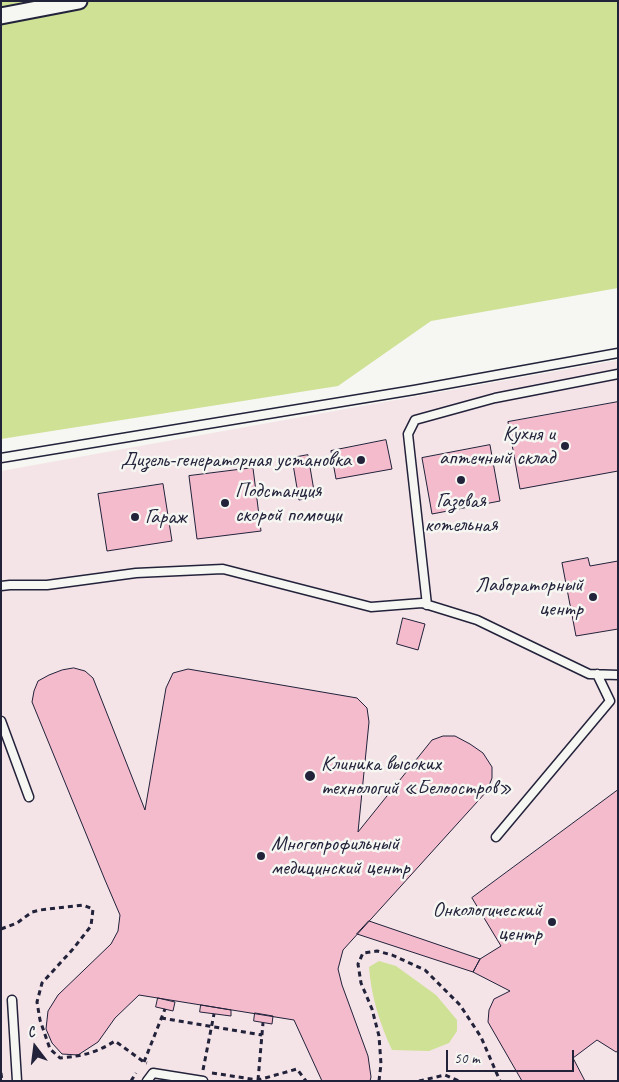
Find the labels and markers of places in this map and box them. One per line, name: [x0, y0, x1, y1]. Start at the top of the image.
place label: Кухня и аптечный склад: [439, 421, 555, 471]
marker: Кухня и аптечный склад: [559, 440, 571, 452]
place label: Дизель-генераторная установка: [121, 447, 351, 473]
marker: Дизель-генераторная установка: [355, 454, 367, 466]
marker: Газовая котельная: [455, 474, 467, 486]
place label: Подстанция скорой помощи: [235, 478, 341, 528]
place label: Газовая котельная: [424, 488, 498, 538]
marker: Подстанция скорой помощи: [219, 497, 231, 509]
place label: Гараж: [145, 504, 186, 530]
marker: Гараж: [129, 511, 141, 523]
place label: Лабораторный центр: [475, 572, 583, 622]
marker: Лабораторный центр: [587, 591, 599, 603]
place label: Клиника высоких технологий «Белоостров»: [321, 751, 512, 801]
marker: Клиника высоких технологий «Белоостров»: [303, 769, 317, 783]
place label: Многопрофильный медицинский центр: [271, 831, 410, 881]
marker: Многопрофильный медицинский центр: [255, 850, 267, 862]
place label: Онкологический центр: [433, 897, 542, 947]
marker: Онкологический центр: [546, 916, 558, 928]

